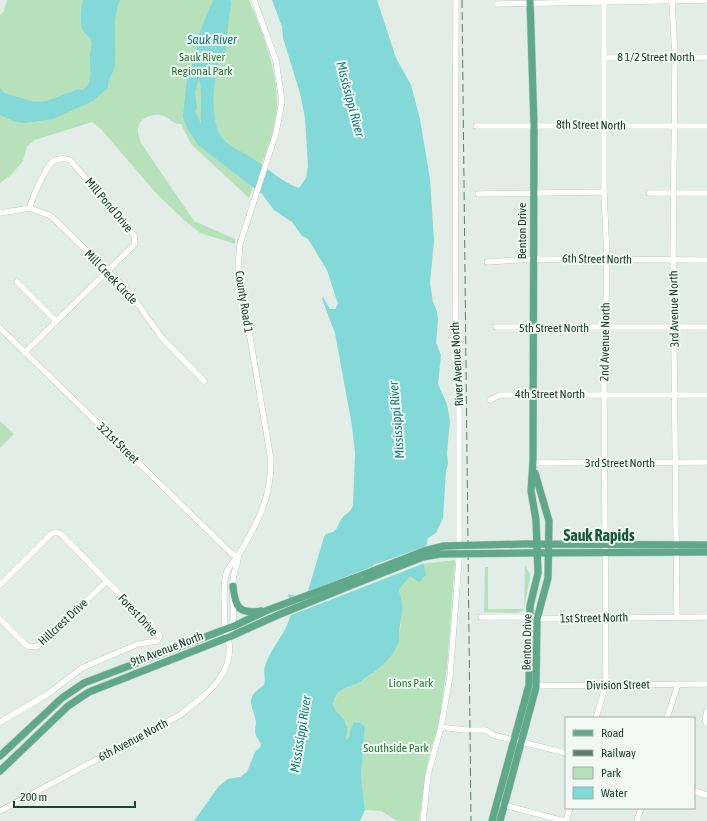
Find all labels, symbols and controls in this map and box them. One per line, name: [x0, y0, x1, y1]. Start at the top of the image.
water label: Sauk River: [186, 32, 238, 47]
park label: Sauk River Regional Park: [171, 50, 233, 78]
street label: 8 1/2 Street North: [617, 50, 695, 64]
water label: Mississippi River: [333, 60, 368, 140]
street label: 8th Street North: [556, 117, 626, 133]
street label: Mill Pond Drive: [82, 175, 136, 235]
street label: Benton Drive: [515, 203, 529, 259]
street label: Mill Creek Circle: [82, 247, 140, 307]
street label: 6th Street North: [562, 251, 632, 267]
street label: County Road 1: [232, 270, 256, 335]
street label: 3rd Avenue North: [666, 270, 682, 348]
street label: 2nd Avenue North: [597, 302, 613, 382]
street label: River Avenue North: [448, 321, 466, 407]
street label: 5th Street North: [519, 321, 589, 335]
water label: Mississippi River: [386, 380, 407, 459]
street label: 4th Street North: [515, 387, 585, 401]
street label: 321st Street: [94, 420, 142, 467]
street label: 3rd Street North: [585, 456, 655, 470]
district label: Sauk Rapids: [563, 526, 635, 544]
street label: Forest Drive: [115, 591, 161, 639]
street label: Hillcrest Drive: [36, 596, 90, 648]
street label: 1st Street North: [560, 610, 628, 626]
street label: Benton Drive: [520, 614, 534, 670]
street label: 9th Avenue North: [129, 629, 205, 669]
park label: Lions Park: [389, 676, 434, 690]
street label: Division Street: [586, 677, 650, 693]
water label: Mississippi River: [287, 693, 314, 774]
street label: 6th Avenue North: [96, 716, 170, 764]
legend: [565, 717, 695, 809]
text: Road: [601, 726, 624, 740]
park label: Southside Park: [363, 741, 429, 755]
text: Railway: [601, 746, 636, 760]
text: Park: [601, 766, 622, 780]
scale bar: [14, 783, 135, 809]
text: Water: [601, 786, 628, 800]
text: 200 m: [20, 790, 47, 804]

